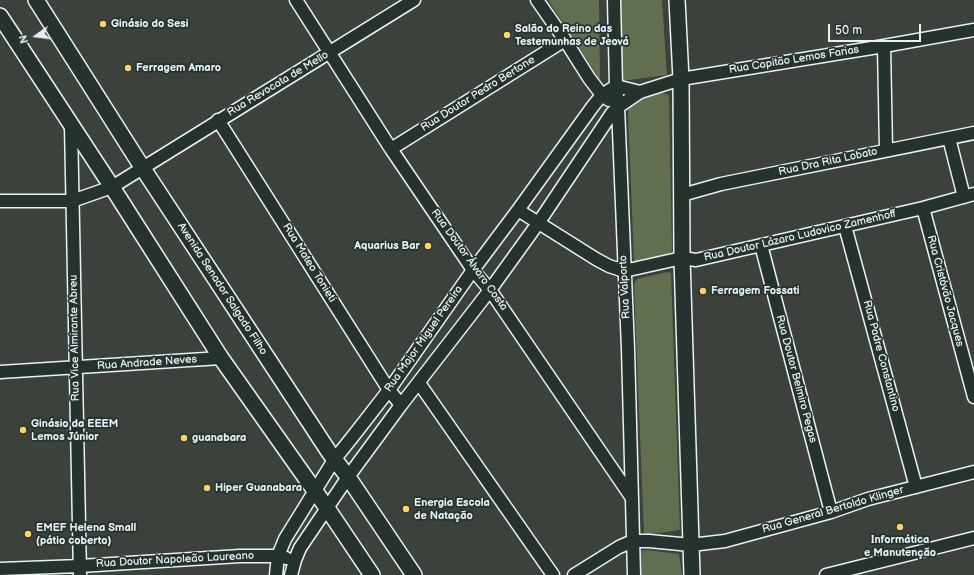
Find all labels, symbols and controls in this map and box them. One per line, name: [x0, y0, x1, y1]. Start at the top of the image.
north arrow: [16, 16, 56, 56]
scale bar: [830, 16, 923, 42]
place label: Ginásio do Sesi: [111, 17, 188, 31]
marker: Ginásio do Sesi: [98, 19, 108, 29]
place label: Salão do Reino das Testemunhas de Jeová: [515, 22, 629, 48]
text: 50 m: [835, 23, 862, 38]
marker: Salão do Reino das Testemunhas de Jeová: [502, 30, 512, 40]
text: N: [17, 33, 31, 45]
street label: Rua Capitão Lemos Farias: [728, 43, 860, 77]
street label: Rua Revocata de Mello: [225, 48, 331, 120]
street label: Rua Doutor Pedro Bertone: [419, 53, 537, 135]
place label: Ferragem Amaro: [136, 61, 221, 75]
marker: Ferragem Amaro: [123, 63, 133, 73]
street label: Rua Dra Rita Lobato: [777, 145, 879, 179]
street label: Rua Doutor Álvaro Costa: [428, 207, 510, 313]
street label: Rua Doutor Lázaro Ludovico Zamenhoff: [703, 207, 897, 265]
street label: Avenida Senador Salgado Filho: [174, 221, 270, 357]
street label: Rua Mateo Tonieti: [279, 221, 339, 305]
street label: Rua Cristóvão Jacques: [924, 234, 966, 348]
place label: Aquarius Bar: [354, 239, 420, 253]
marker: Aquarius Bar: [423, 241, 433, 251]
street label: Rua Valporto: [617, 255, 633, 319]
street label: Rua Vice Almirante Abreu: [67, 275, 83, 401]
street label: Rua Major Miguel Pereira: [382, 283, 466, 395]
place label: Ferragem Fossati: [711, 284, 800, 298]
marker: Ferragem Fossati: [698, 286, 708, 296]
street label: Rua Padre Constantino: [860, 299, 902, 413]
street label: Rua Doutor Belmiro Pegas: [773, 314, 819, 444]
street label: Rua Andrade Neves: [97, 353, 197, 373]
place label: Ginásio da EEEM Lemos Júnior: [31, 417, 118, 443]
marker: Ginásio da EEEM Lemos Júnior: [18, 425, 28, 435]
place label: guanabara: [192, 431, 246, 445]
marker: guanabara: [179, 433, 189, 443]
place label: Hiper Guanabara: [215, 481, 302, 495]
marker: Hiper Guanabara: [202, 483, 212, 493]
street label: Rua General Bertoldo Klinger: [761, 483, 905, 537]
place label: Energia Escola de Natação: [414, 496, 490, 522]
marker: Energia Escola de Natação: [401, 504, 411, 514]
place label: EMEF Helena Small (pátio coberto): [36, 521, 136, 547]
marker: Informática e Manutenção: [895, 522, 905, 532]
marker: EMEF Helena Small (pátio coberto): [23, 529, 33, 539]
place label: Informática e Manutenção: [864, 533, 936, 559]
street label: Rua Doutor Napoleão Laureano: [96, 549, 254, 571]

